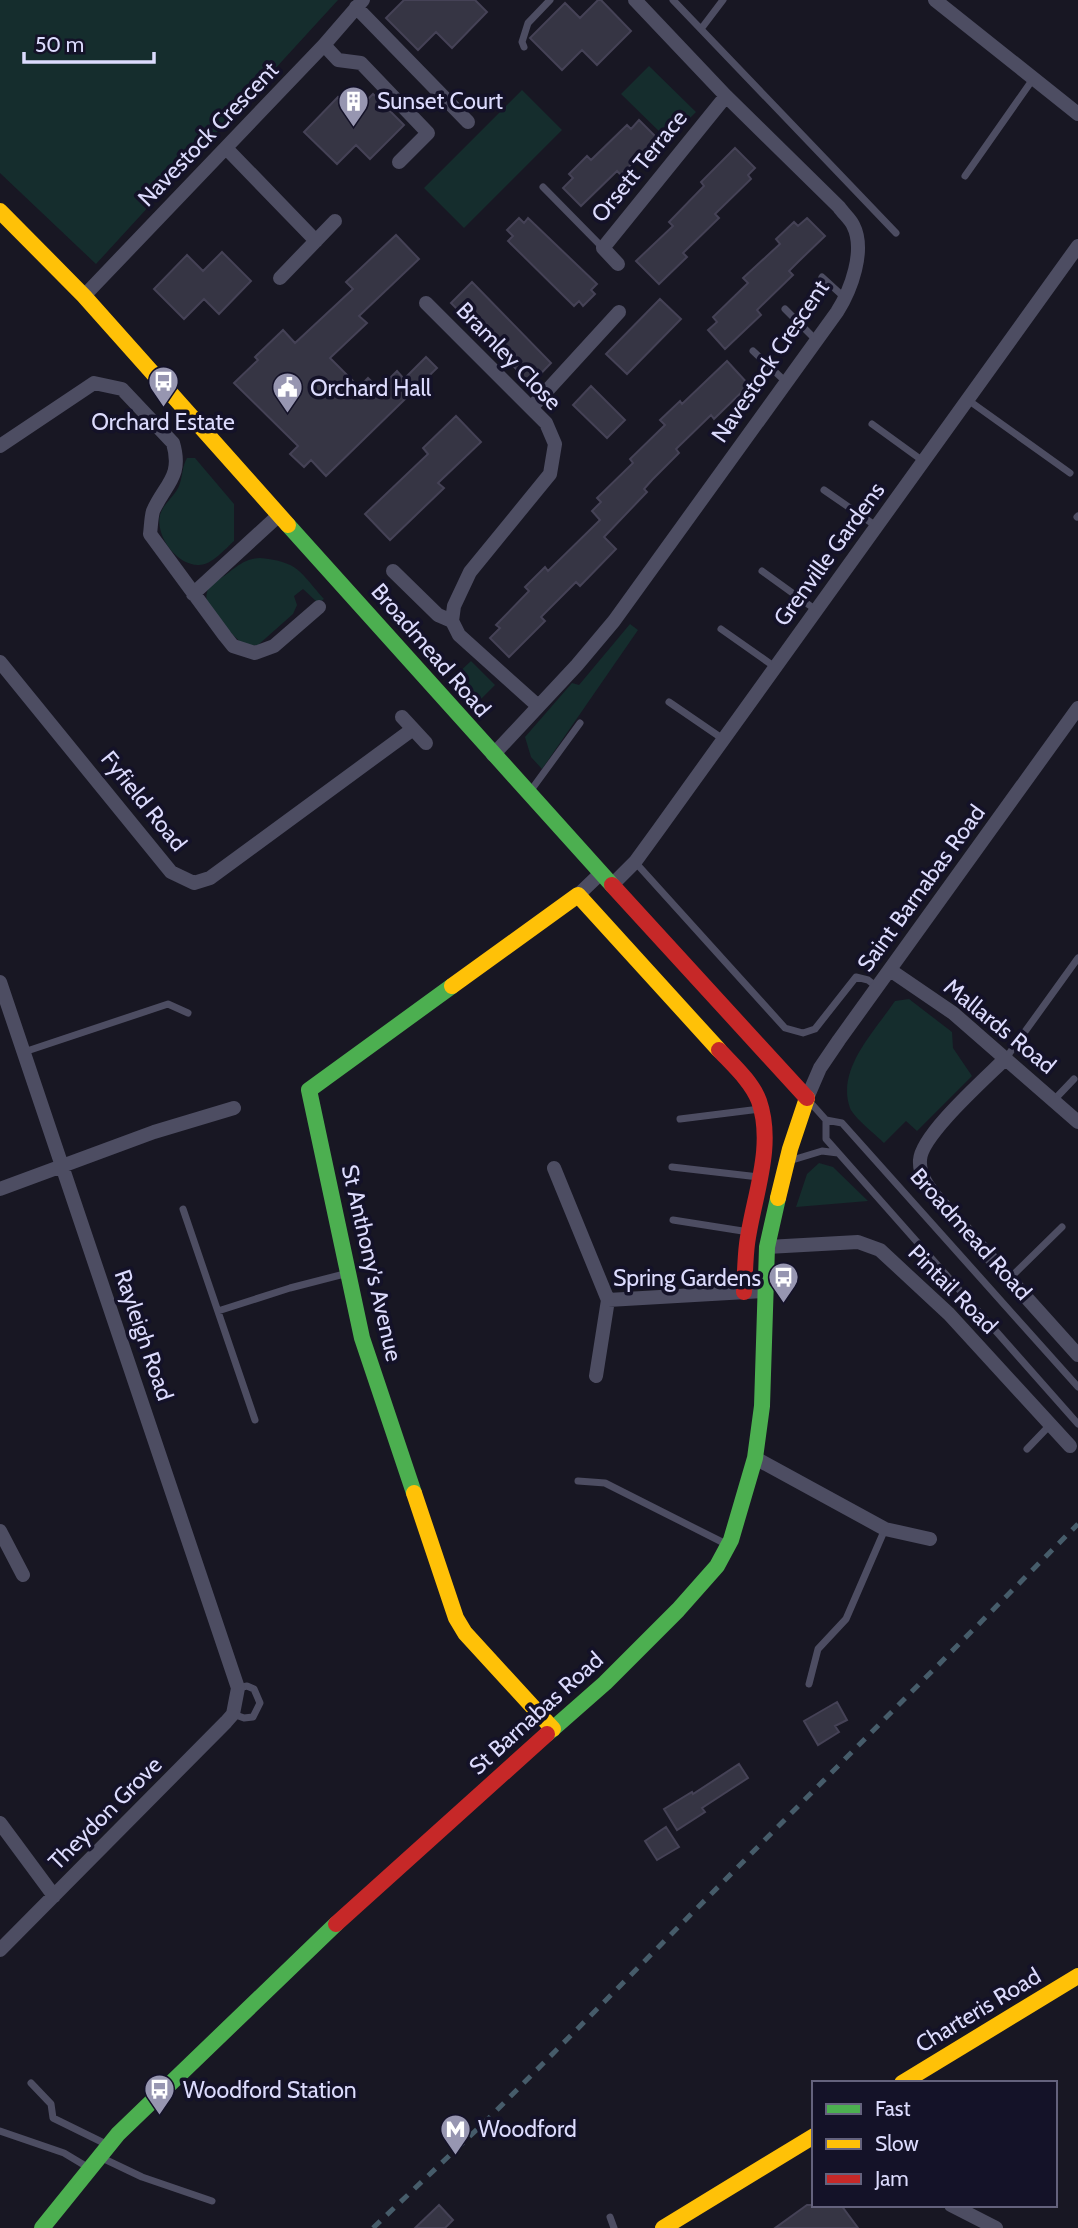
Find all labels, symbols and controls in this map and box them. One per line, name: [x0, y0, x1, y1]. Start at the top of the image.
scale bar: [24, 21, 154, 65]
text: 50 m: [35, 32, 84, 57]
street label: Navestock Crescent: [132, 56, 284, 212]
building icon: Sunset Court: [337, 84, 371, 128]
place label: Sunset Court: [377, 87, 503, 115]
street label: Orsett Terrace: [585, 104, 693, 228]
street label: Navestock Crescent: [705, 274, 835, 448]
street label: Bramley Close: [451, 296, 568, 416]
bus stop icon: Orchard Estate: [146, 364, 180, 408]
public building icon: Orchard Hall: [270, 371, 304, 415]
place label: Orchard Hall: [310, 374, 432, 402]
place label: Orchard Estate: [91, 408, 235, 436]
street label: Grenville Gardens: [767, 477, 891, 631]
street label: Broadmead Road: [365, 577, 497, 723]
street label: Fyfield Road: [95, 745, 193, 857]
street label: Saint Barnabas Road: [851, 799, 991, 977]
street label: Mallards Road: [938, 972, 1062, 1080]
street label: St Anthony's Avenue: [336, 1162, 408, 1364]
street label: Broadmead Road: [904, 1162, 1038, 1306]
street label: Pintail Road: [903, 1239, 1003, 1339]
bus stop icon: Spring Gardens: [767, 1261, 801, 1305]
place label: Spring Gardens: [613, 1264, 761, 1292]
street label: Rayleigh Road: [108, 1266, 180, 1404]
street label: St Barnabas Road: [463, 1646, 609, 1780]
street label: Theydon Grove: [43, 1750, 168, 1875]
street label: Charteris Road: [910, 1962, 1046, 2058]
bus stop icon: Woodford Station: [143, 2073, 177, 2117]
place label: Woodford Station: [183, 2076, 357, 2104]
legend: [812, 2081, 1057, 2207]
text: Fast: [875, 2096, 911, 2121]
metro station icon: Woodford: [438, 2112, 472, 2156]
place label: Woodford: [478, 2115, 577, 2143]
text: Slow: [875, 2131, 919, 2156]
text: Jam: [874, 2166, 909, 2191]

